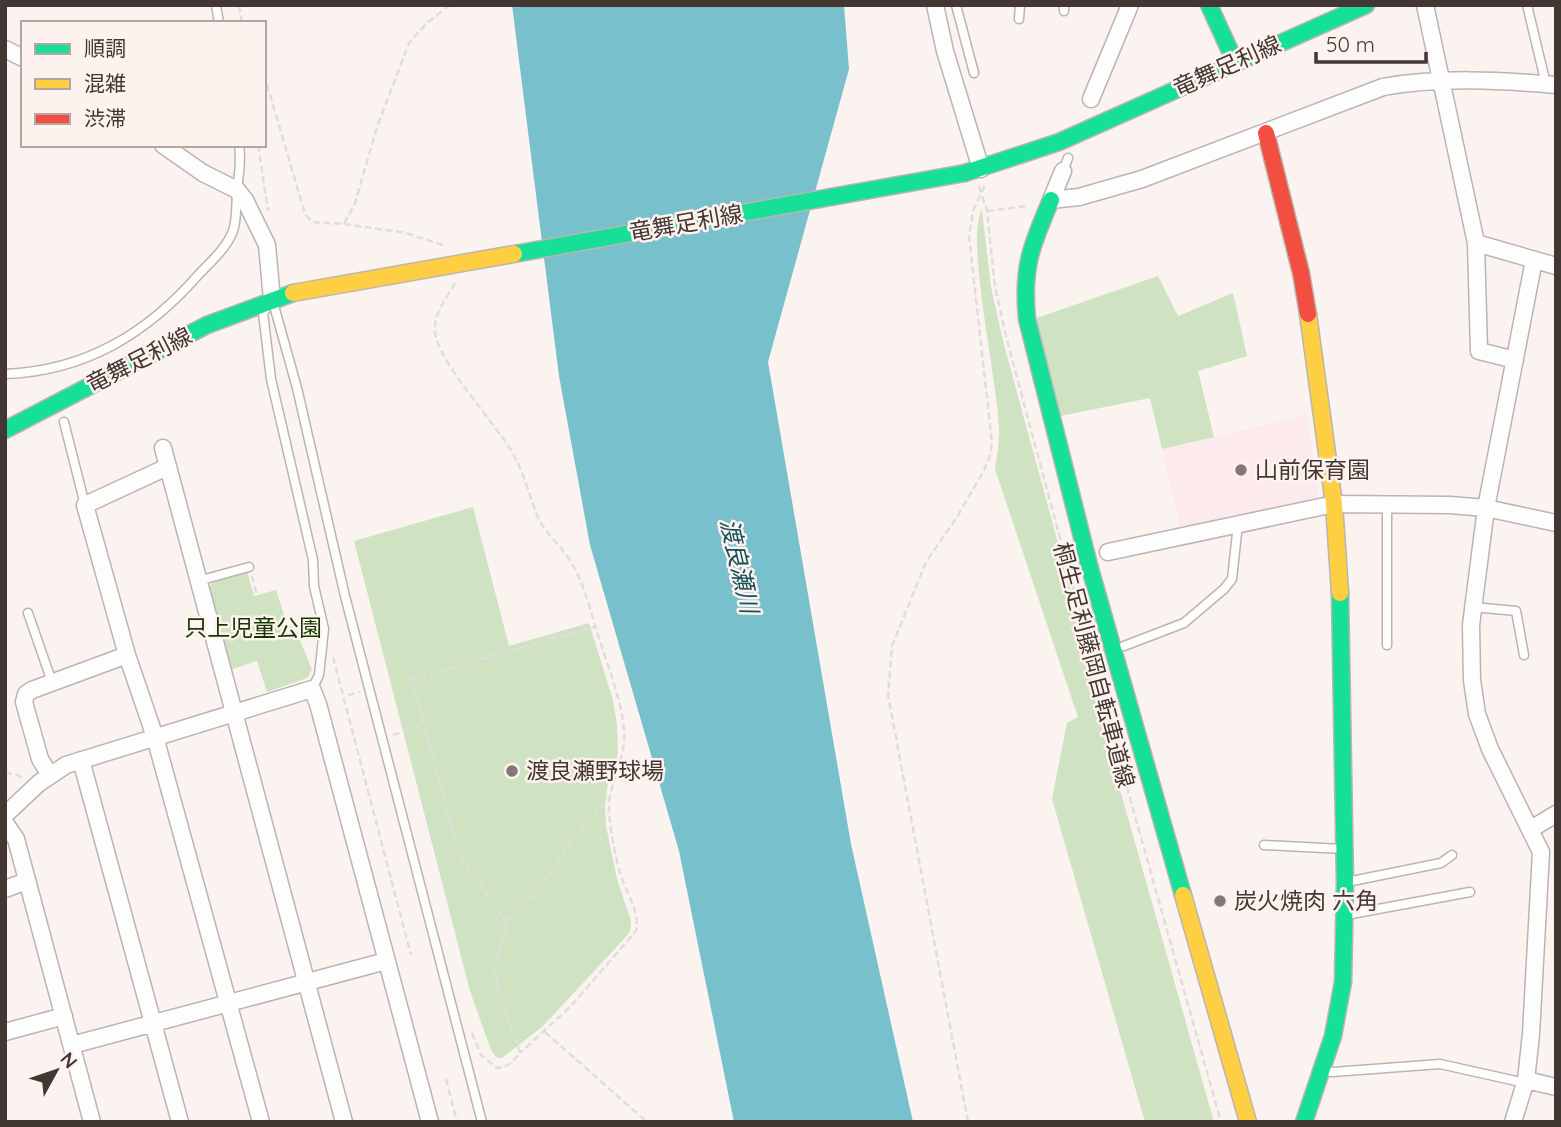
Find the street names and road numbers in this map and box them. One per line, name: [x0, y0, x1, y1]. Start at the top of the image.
street label: 竜舞足利線: [1168, 29, 1285, 102]
street label: 竜舞足利線: [627, 198, 745, 247]
street label: 竜舞足利線: [81, 321, 197, 399]
street label: 桐生足利藤岡自転車道線: [1048, 539, 1141, 791]

